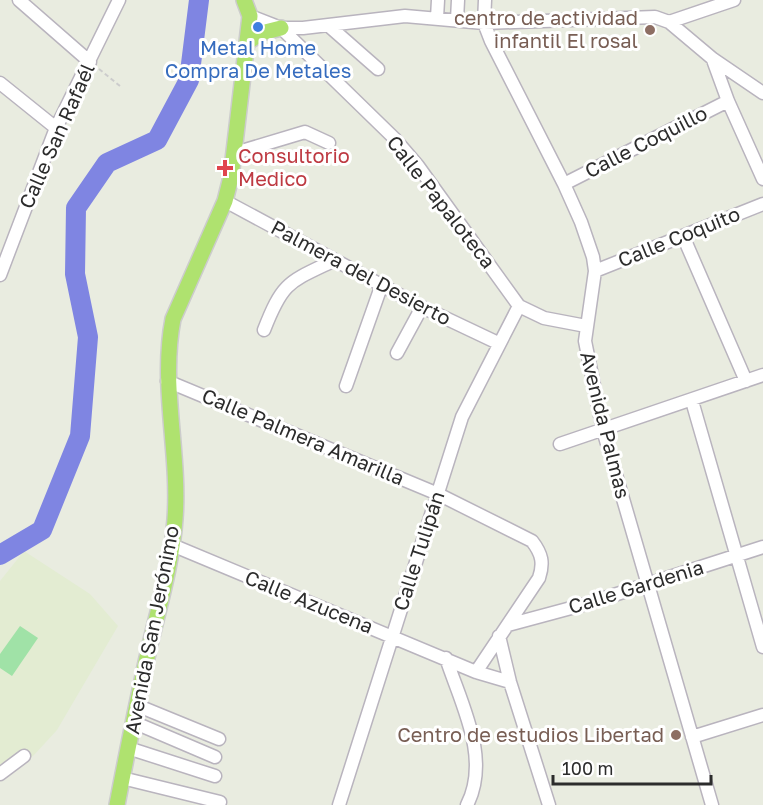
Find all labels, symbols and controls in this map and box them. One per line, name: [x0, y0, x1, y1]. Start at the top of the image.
place label: centro de actividad infantil El rosal: [454, 5, 638, 52]
marker: Metal Home Compra De Metales: [251, 20, 265, 34]
marker: centro de actividad infantil El rosal: [643, 23, 657, 37]
place label: Metal Home Compra De Metales: [165, 35, 351, 82]
street label: Calle San Rafaél: [13, 59, 99, 212]
street label: Calle Coquillo: [580, 100, 711, 182]
street label: Calle Papaloteca: [382, 130, 501, 273]
place label: Consultorio Medico: [238, 143, 350, 190]
marker: Consultorio Medico: [216, 159, 234, 177]
street label: Calle Coquito: [614, 201, 743, 271]
street label: Palmera del Desierto: [267, 214, 456, 330]
street label: Avenida Palmas: [576, 349, 636, 501]
street label: Calle Palmera Amarilla: [199, 383, 408, 490]
street label: Calle Tulipán: [387, 488, 449, 614]
street label: Avenida San Jerónimo: [119, 524, 183, 736]
street label: Calle Gardenia: [565, 554, 706, 618]
street label: Calle Azucena: [242, 564, 377, 638]
place label: Centro de estudios Libertad: [397, 722, 664, 746]
marker: Centro de estudios Libertad: [669, 728, 683, 742]
scale bar: [553, 748, 710, 786]
text: 100 m: [562, 757, 613, 779]

